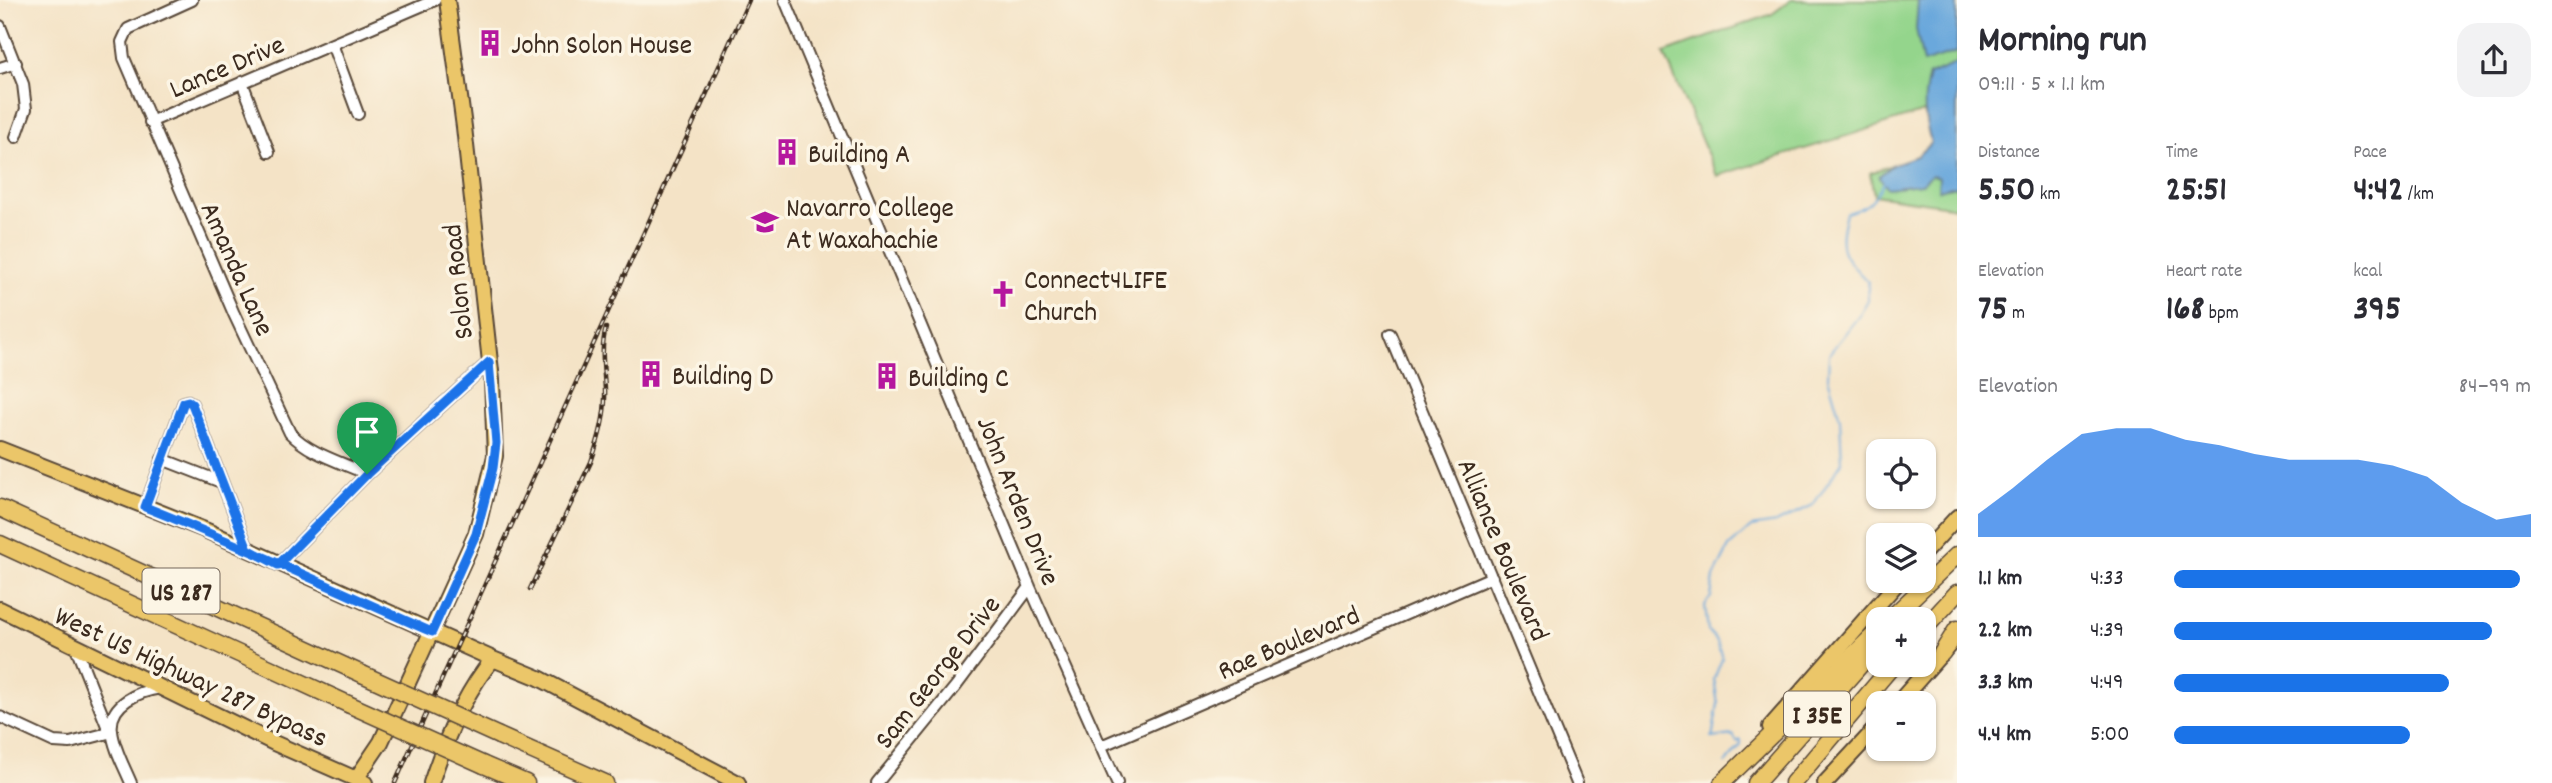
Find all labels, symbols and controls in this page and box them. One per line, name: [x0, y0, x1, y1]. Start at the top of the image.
text: Morning run: [1978, 15, 2147, 70]
button: share: [2457, 23, 2531, 97]
street label: Lance Drive: [164, 27, 292, 112]
building icon: John Solon House: [475, 28, 505, 58]
place label: John Solon House: [511, 28, 692, 68]
text: 09:11 · 5 × 1.1 km: [1978, 69, 2105, 102]
building icon: Building A: [772, 137, 802, 167]
place label: Building A: [808, 137, 910, 177]
text: Distance: [1978, 140, 2040, 167]
text: Time: [2166, 140, 2198, 167]
text: Pace: [2353, 140, 2387, 167]
text: 5.50: [1978, 167, 2035, 217]
text: 25:51: [2166, 167, 2227, 217]
text: 4:42: [2353, 167, 2403, 217]
text: km: [2035, 182, 2061, 209]
text: /km: [2403, 182, 2434, 209]
place label: Navarro College At Waxahachie: [786, 191, 954, 263]
street label: Amanda Lane: [187, 197, 282, 344]
school or university icon: Navarro College At Waxahachie: [750, 207, 780, 237]
street label: Solon Road: [435, 222, 487, 341]
text: Elevation: [1978, 259, 2044, 286]
text: Heart rate: [2166, 259, 2242, 286]
text: kcal: [2353, 259, 2382, 286]
place label: Connect4LIFE Church: [1024, 263, 1167, 335]
church icon: Connect4LIFE Church: [988, 279, 1018, 309]
text: 75: [1978, 286, 2008, 336]
text: 168: [2166, 286, 2205, 336]
text: 395: [2353, 286, 2401, 336]
text: m: [2008, 301, 2025, 328]
text: bpm: [2205, 301, 2239, 328]
building icon: Building D: [636, 359, 666, 389]
place label: Building D: [672, 359, 773, 399]
building icon: Building C: [872, 361, 902, 391]
place label: Building C: [908, 361, 1009, 401]
text: Elevation: [1978, 371, 2058, 404]
text: 84–99 m: [2459, 371, 2531, 404]
pin: [337, 402, 397, 474]
street label: John Arden Drive: [963, 411, 1067, 592]
icon: arrive: [348, 413, 386, 451]
map controls: [1866, 439, 1936, 761]
button: locate: [1866, 439, 1936, 509]
street label: Alliance Boulevard: [1444, 453, 1557, 648]
button: layers: [1866, 523, 1936, 593]
text: 1.1 km: [1978, 563, 2022, 596]
text: 4:33: [2090, 563, 2124, 596]
road number: US 287: [142, 568, 220, 614]
street label: Sam George Drive: [867, 589, 1013, 759]
street label: Rae Boulevard: [1213, 598, 1367, 693]
street label: West US Highway 287 Bypass: [47, 599, 333, 761]
button: +: [1866, 607, 1936, 677]
text: 2.2 km: [1978, 615, 2032, 648]
text: 4:39: [2090, 615, 2124, 648]
text: 3.3 km: [1978, 667, 2033, 700]
text: 4:49: [2090, 667, 2123, 700]
button: −: [1866, 691, 1936, 761]
road number: I 35E: [1784, 692, 1850, 736]
text: 4.4 km: [1978, 719, 2031, 752]
text: 5:00: [2090, 719, 2130, 752]

